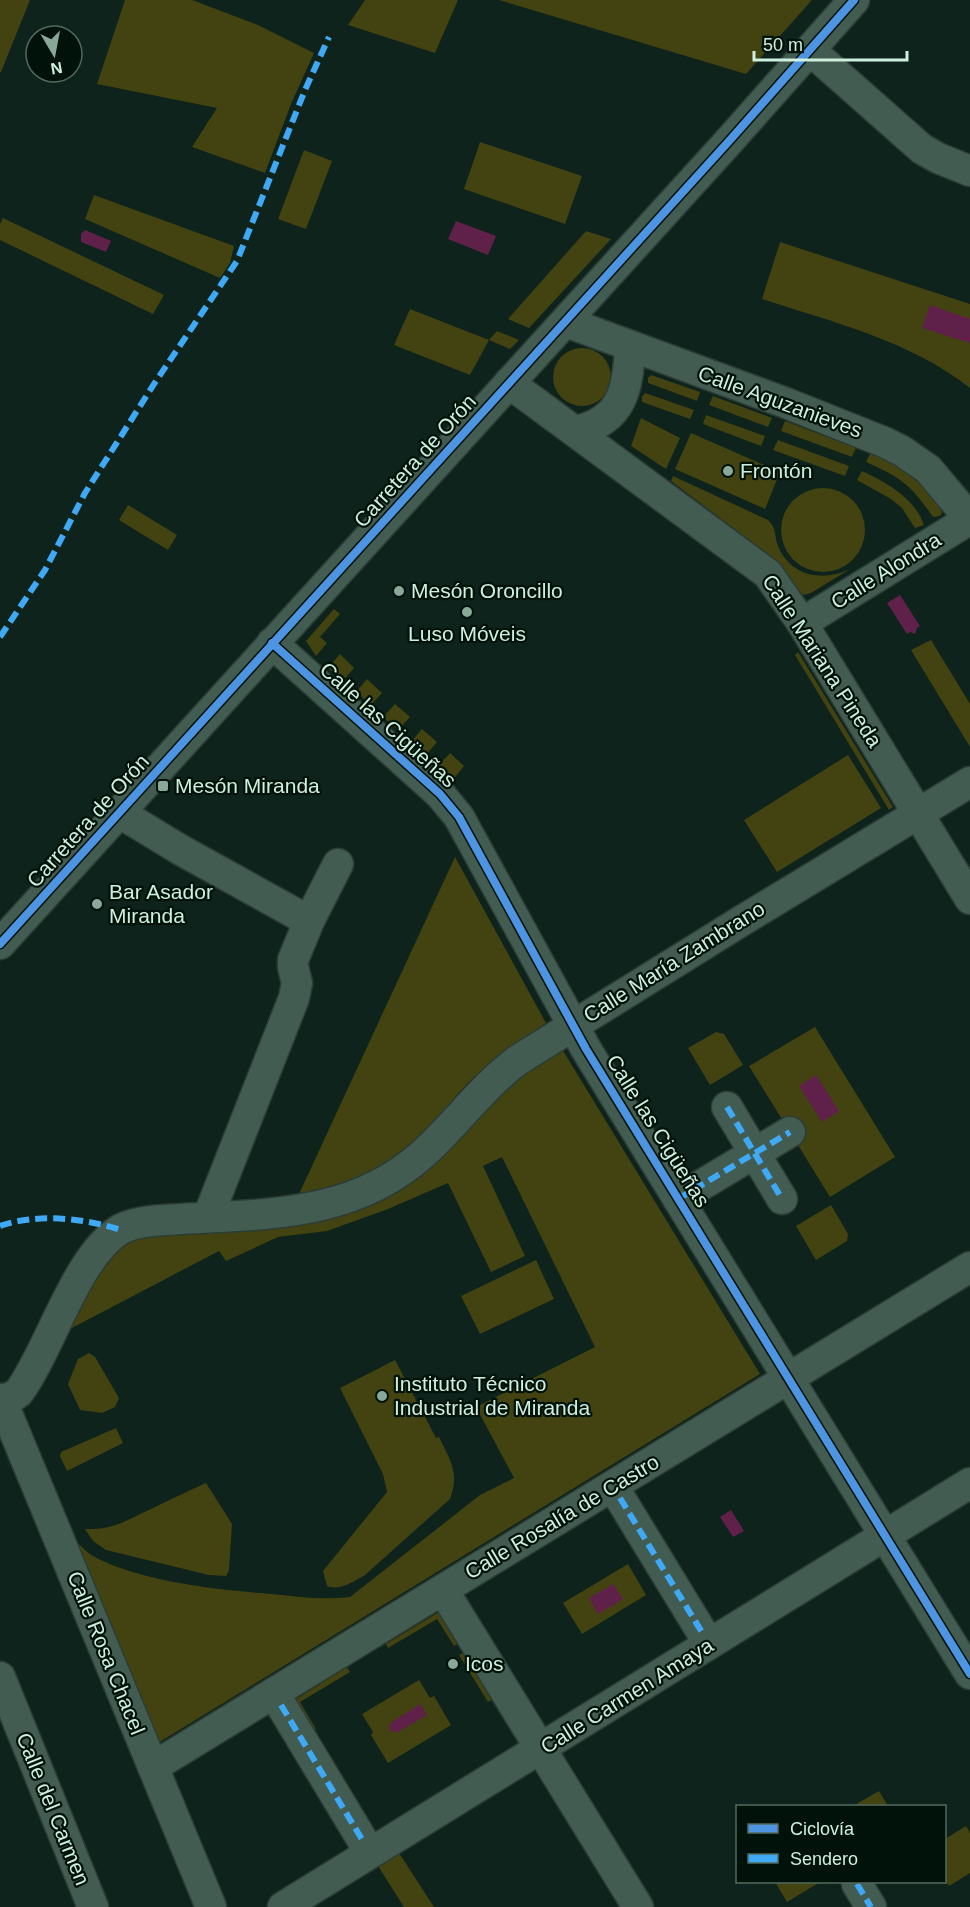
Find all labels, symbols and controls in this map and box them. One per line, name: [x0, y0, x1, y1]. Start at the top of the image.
north arrow: [24, 24, 84, 84]
scale bar: [754, 24, 907, 62]
text: 50 m: [763, 35, 803, 55]
text: N: [49, 59, 64, 78]
street label: Calle Aguzanieves: [695, 361, 865, 442]
street label: Carretera de Orón: [349, 390, 480, 532]
place label: Frontón: [740, 459, 812, 482]
marker: Frontón: [721, 464, 735, 478]
street label: Calle Alondra: [827, 528, 945, 613]
street label: Calle Mariana Pineda: [758, 570, 887, 751]
place label: Mesón Oroncillo: [411, 579, 563, 602]
marker: Mesón Oroncillo: [392, 584, 406, 598]
marker: Luso Móveis: [460, 605, 474, 619]
place label: Luso Móveis: [408, 622, 526, 645]
street label: Calle las Cigüeñas: [316, 657, 461, 792]
street label: Carretera de Orón: [22, 750, 153, 892]
place label: Mesón Miranda: [175, 774, 320, 797]
marker: Mesón Miranda: [156, 779, 170, 793]
place label: Bar Asador Miranda: [109, 880, 213, 927]
street label: Calle María Zambrano: [579, 896, 768, 1027]
marker: Bar Asador Miranda: [90, 897, 104, 911]
street label: Calle las Cigüeñas: [602, 1050, 715, 1211]
place label: Instituto Técnico Industrial de Miranda: [394, 1372, 590, 1419]
marker: Instituto Técnico Industrial de Miranda: [375, 1389, 389, 1403]
street label: Calle Rosalía de Castro: [461, 1450, 663, 1584]
street label: Calle Rosa Chacel: [63, 1568, 150, 1738]
street label: Calle Carmen Amaya: [537, 1633, 717, 1758]
place label: Icos: [465, 1652, 504, 1675]
marker: Icos: [446, 1657, 460, 1671]
street label: Calle del Carmen: [12, 1729, 95, 1888]
legend: [736, 1805, 946, 1883]
text: Ciclovía: [790, 1819, 855, 1839]
text: Sendero: [790, 1849, 858, 1869]

